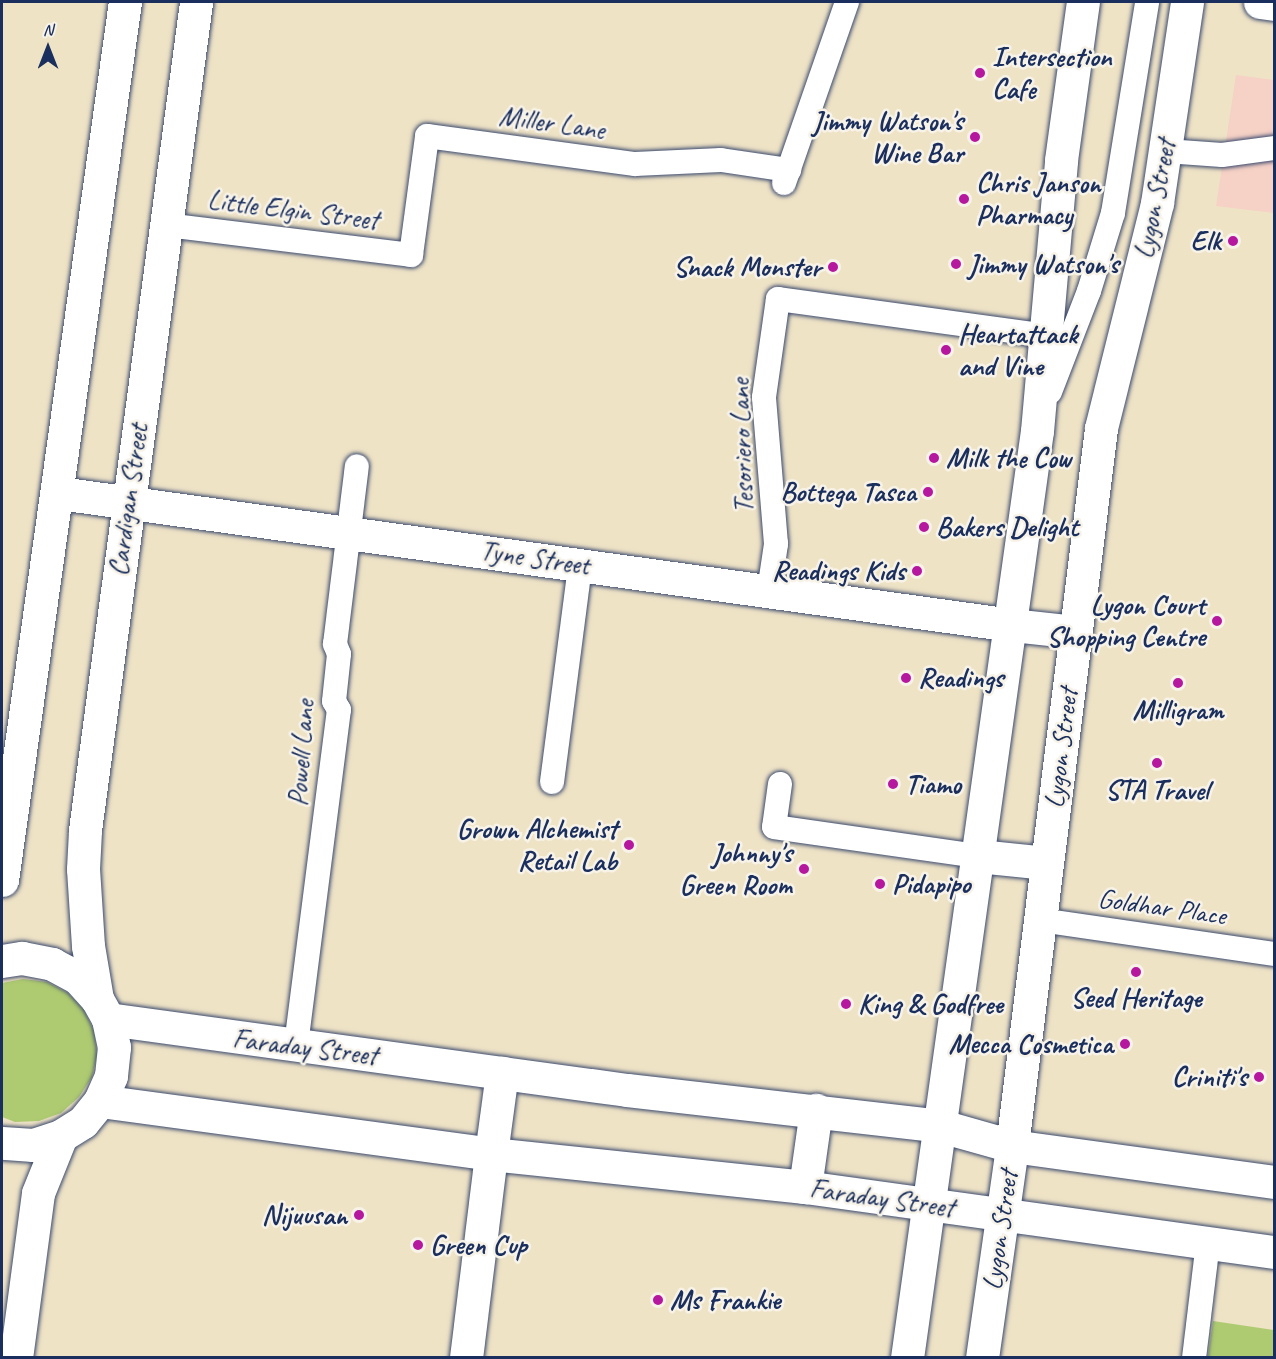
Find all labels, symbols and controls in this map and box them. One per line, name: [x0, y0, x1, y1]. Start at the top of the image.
north arrow: [18, 18, 78, 78]
text: N: [43, 20, 53, 40]
place label: Intersection Cafe: [992, 40, 1112, 106]
marker: Intersection Cafe: [973, 66, 987, 80]
street label: Miller Lane: [497, 99, 607, 147]
place label: Jimmy Watson's Wine Bar: [811, 104, 963, 170]
marker: Jimmy Watson's Wine Bar: [968, 130, 982, 144]
street label: Lygon Street: [1127, 136, 1183, 262]
place label: Chris Janson Pharmacy: [976, 166, 1101, 232]
street label: Little Elgin Street: [206, 183, 380, 237]
marker: Chris Janson Pharmacy: [957, 192, 971, 206]
place label: Elk: [1191, 224, 1221, 258]
marker: Elk: [1226, 234, 1240, 248]
place label: Jimmy Watson's: [968, 247, 1120, 281]
place label: Snack Monster: [673, 250, 821, 284]
marker: Jimmy Watson's: [949, 257, 963, 271]
marker: Snack Monster: [826, 260, 840, 274]
place label: Heartattack and Vine: [958, 317, 1078, 383]
marker: Heartattack and Vine: [939, 343, 953, 357]
street label: Tesoriero Lane: [723, 378, 761, 514]
street label: Cardigan Street: [101, 422, 155, 578]
place label: Milk the Cow: [946, 441, 1070, 475]
marker: Milk the Cow: [927, 451, 941, 465]
place label: Bottega Tasca: [780, 475, 916, 509]
marker: Bottega Tasca: [921, 485, 935, 499]
place label: Bakers Delight: [936, 510, 1079, 544]
marker: Bakers Delight: [917, 520, 931, 534]
street label: Tyne Street: [478, 534, 592, 582]
place label: Readings Kids: [772, 554, 905, 588]
marker: Readings Kids: [910, 564, 924, 578]
place label: Lygon Court Shopping Centre: [1046, 588, 1205, 654]
marker: Lygon Court Shopping Centre: [1210, 614, 1224, 628]
place label: Readings: [918, 661, 1003, 695]
marker: Readings: [899, 671, 913, 685]
marker: Milligram: [1171, 676, 1185, 690]
street label: Lygon Street: [1037, 686, 1085, 810]
place label: Milligram: [1133, 693, 1223, 727]
street label: Powell Lane: [280, 698, 322, 808]
marker: STA Travel: [1150, 756, 1164, 770]
place label: Tiamo: [905, 767, 961, 801]
place label: STA Travel: [1105, 773, 1209, 807]
marker: Tiamo: [886, 777, 900, 791]
place label: Grown Alchemist Retail Lab: [457, 812, 617, 878]
place label: Johnny's Green Room: [679, 836, 792, 902]
marker: Grown Alchemist Retail Lab: [622, 838, 636, 852]
marker: Johnny's Green Room: [797, 862, 811, 876]
place label: Pidapipo: [892, 867, 970, 901]
marker: Pidapipo: [873, 877, 887, 891]
street label: Goldhar Place: [1096, 881, 1228, 933]
marker: Seed Heritage: [1129, 965, 1143, 979]
place label: Seed Heritage: [1070, 981, 1202, 1015]
place label: King & Godfree: [858, 987, 1003, 1021]
marker: King & Godfree: [839, 997, 853, 1011]
street label: Faraday Street: [231, 1021, 379, 1073]
place label: Mecca Cosmetica: [947, 1027, 1113, 1061]
marker: Mecca Cosmetica: [1118, 1037, 1132, 1051]
place label: Criniti's: [1172, 1060, 1247, 1094]
marker: Criniti's: [1252, 1070, 1266, 1084]
street label: Lygon Street: [975, 1168, 1025, 1292]
street label: Faraday Street: [808, 1171, 956, 1225]
place label: Nijuusan: [262, 1198, 347, 1232]
marker: Nijuusan: [352, 1208, 366, 1222]
place label: Green Cup: [430, 1228, 526, 1262]
marker: Green Cup: [411, 1238, 425, 1252]
place label: Ms Frankie: [670, 1283, 780, 1317]
marker: Ms Frankie: [651, 1293, 665, 1307]

